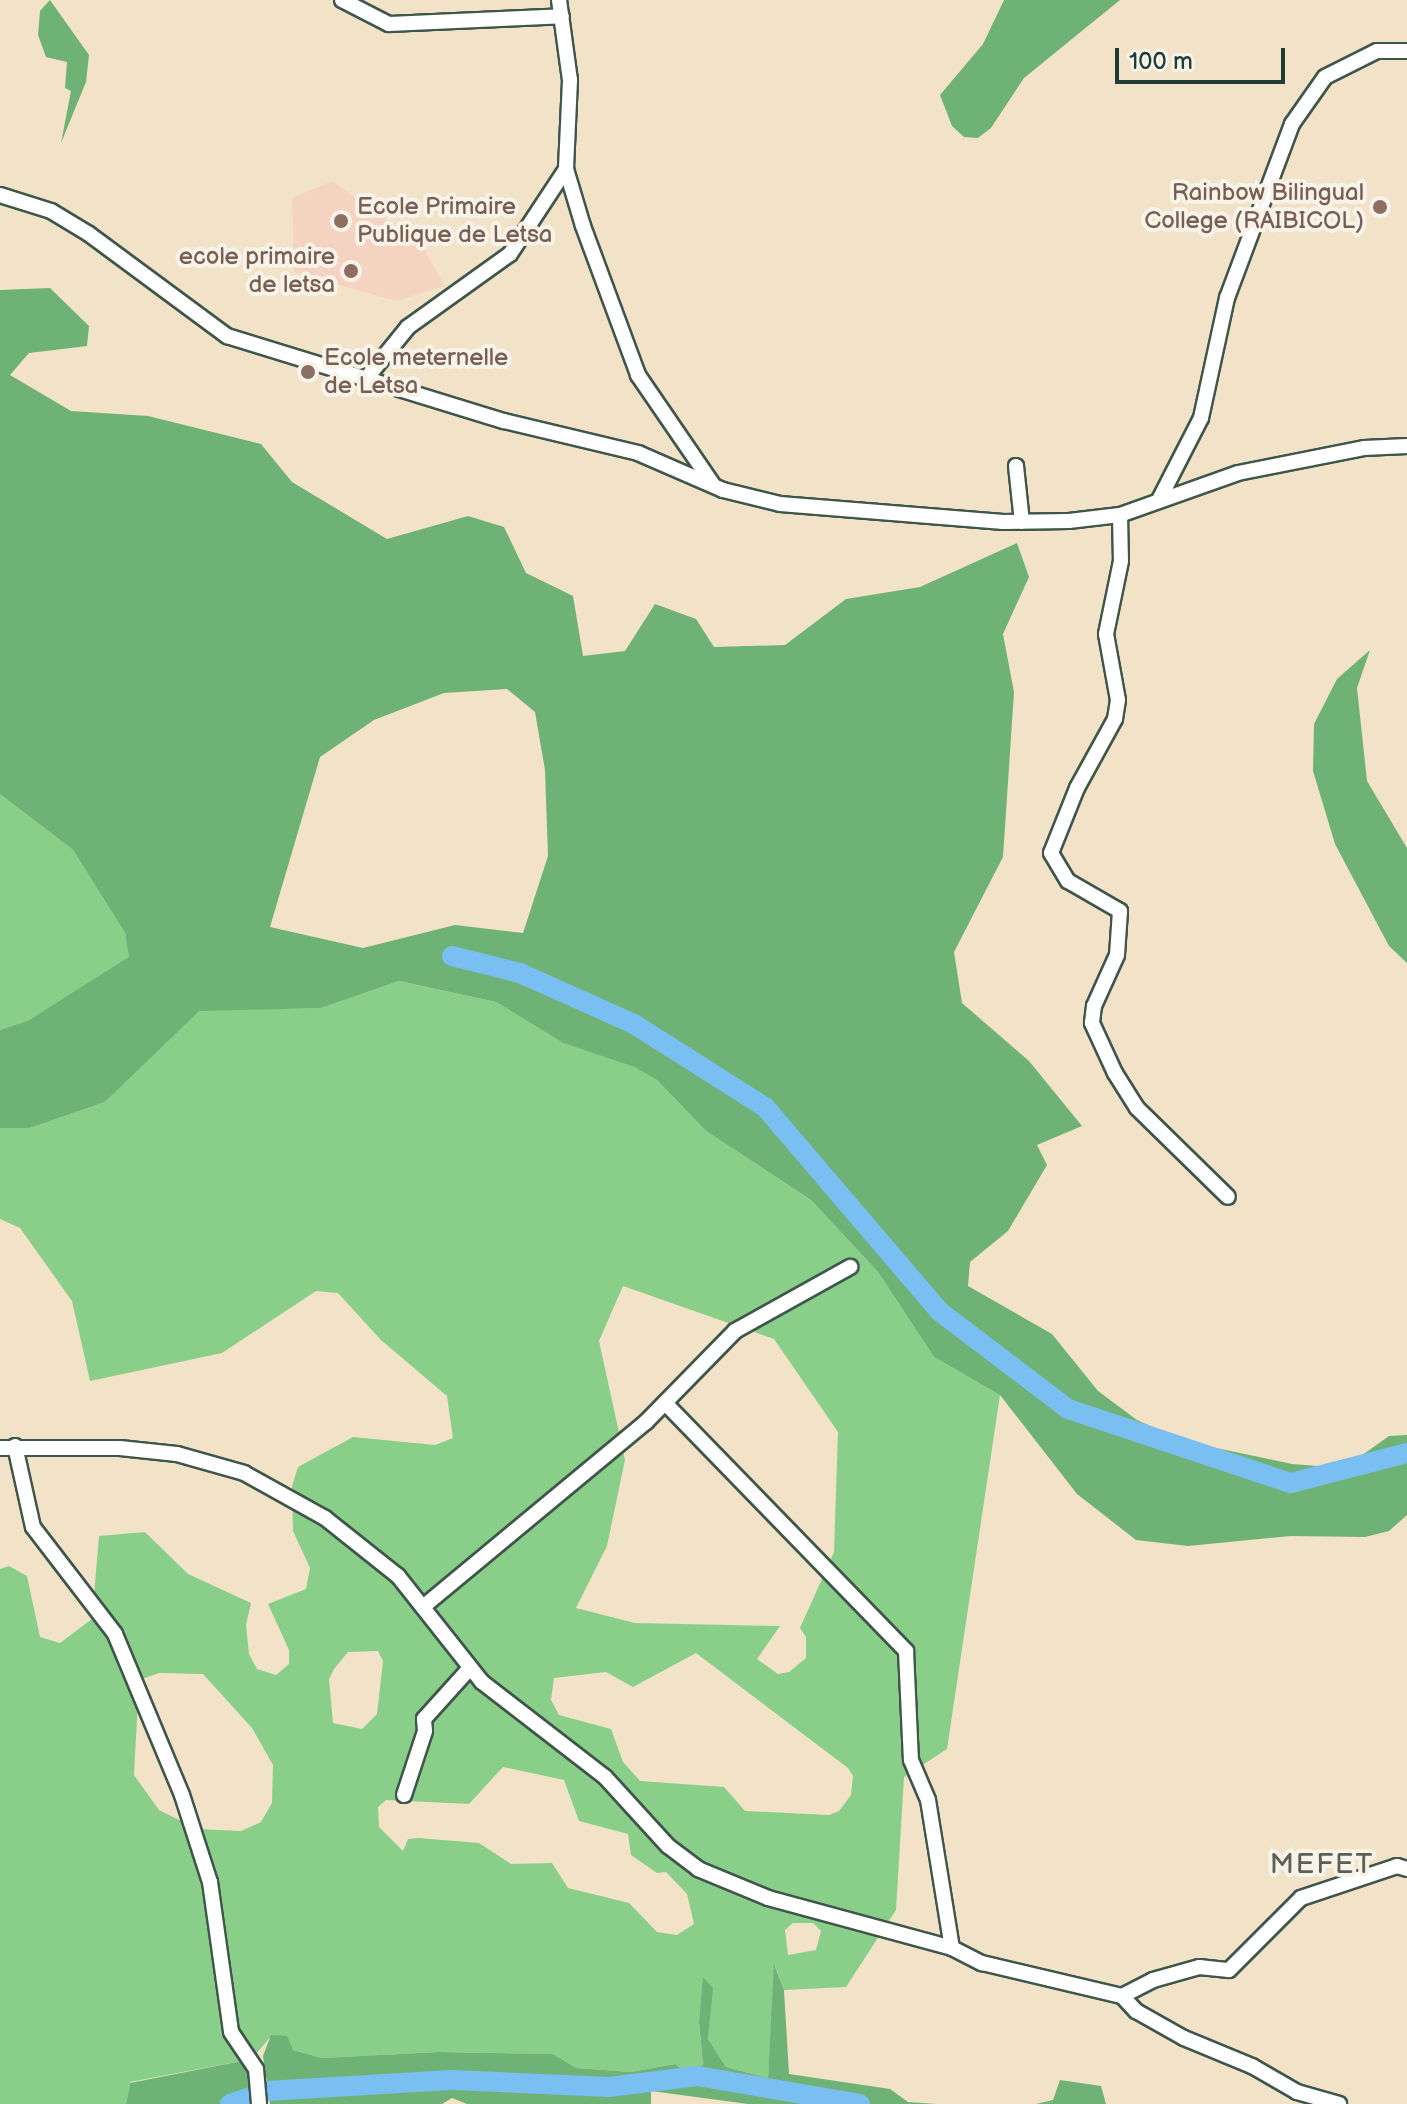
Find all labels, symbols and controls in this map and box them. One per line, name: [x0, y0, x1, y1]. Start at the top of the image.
scale bar: [1119, 32, 1289, 82]
text: 100 m: [1129, 47, 1193, 76]
place label: Rainbow Bilingual College (RAIBICOL): [1144, 179, 1364, 235]
place label: Ecole Primaire Publique de Letsa: [357, 193, 552, 249]
marker: Rainbow Bilingual College (RAIBICOL): [1371, 198, 1389, 216]
marker: Ecole Primaire Publique de Letsa: [332, 212, 350, 230]
place label: ecole primaire de letsa: [179, 243, 335, 299]
marker: ecole primaire de letsa: [342, 262, 360, 280]
place label: Ecole meternelle de Letsa: [324, 344, 508, 400]
marker: Ecole meternelle de Letsa: [299, 363, 317, 381]
district label: MEFET: [1270, 1848, 1374, 1882]

